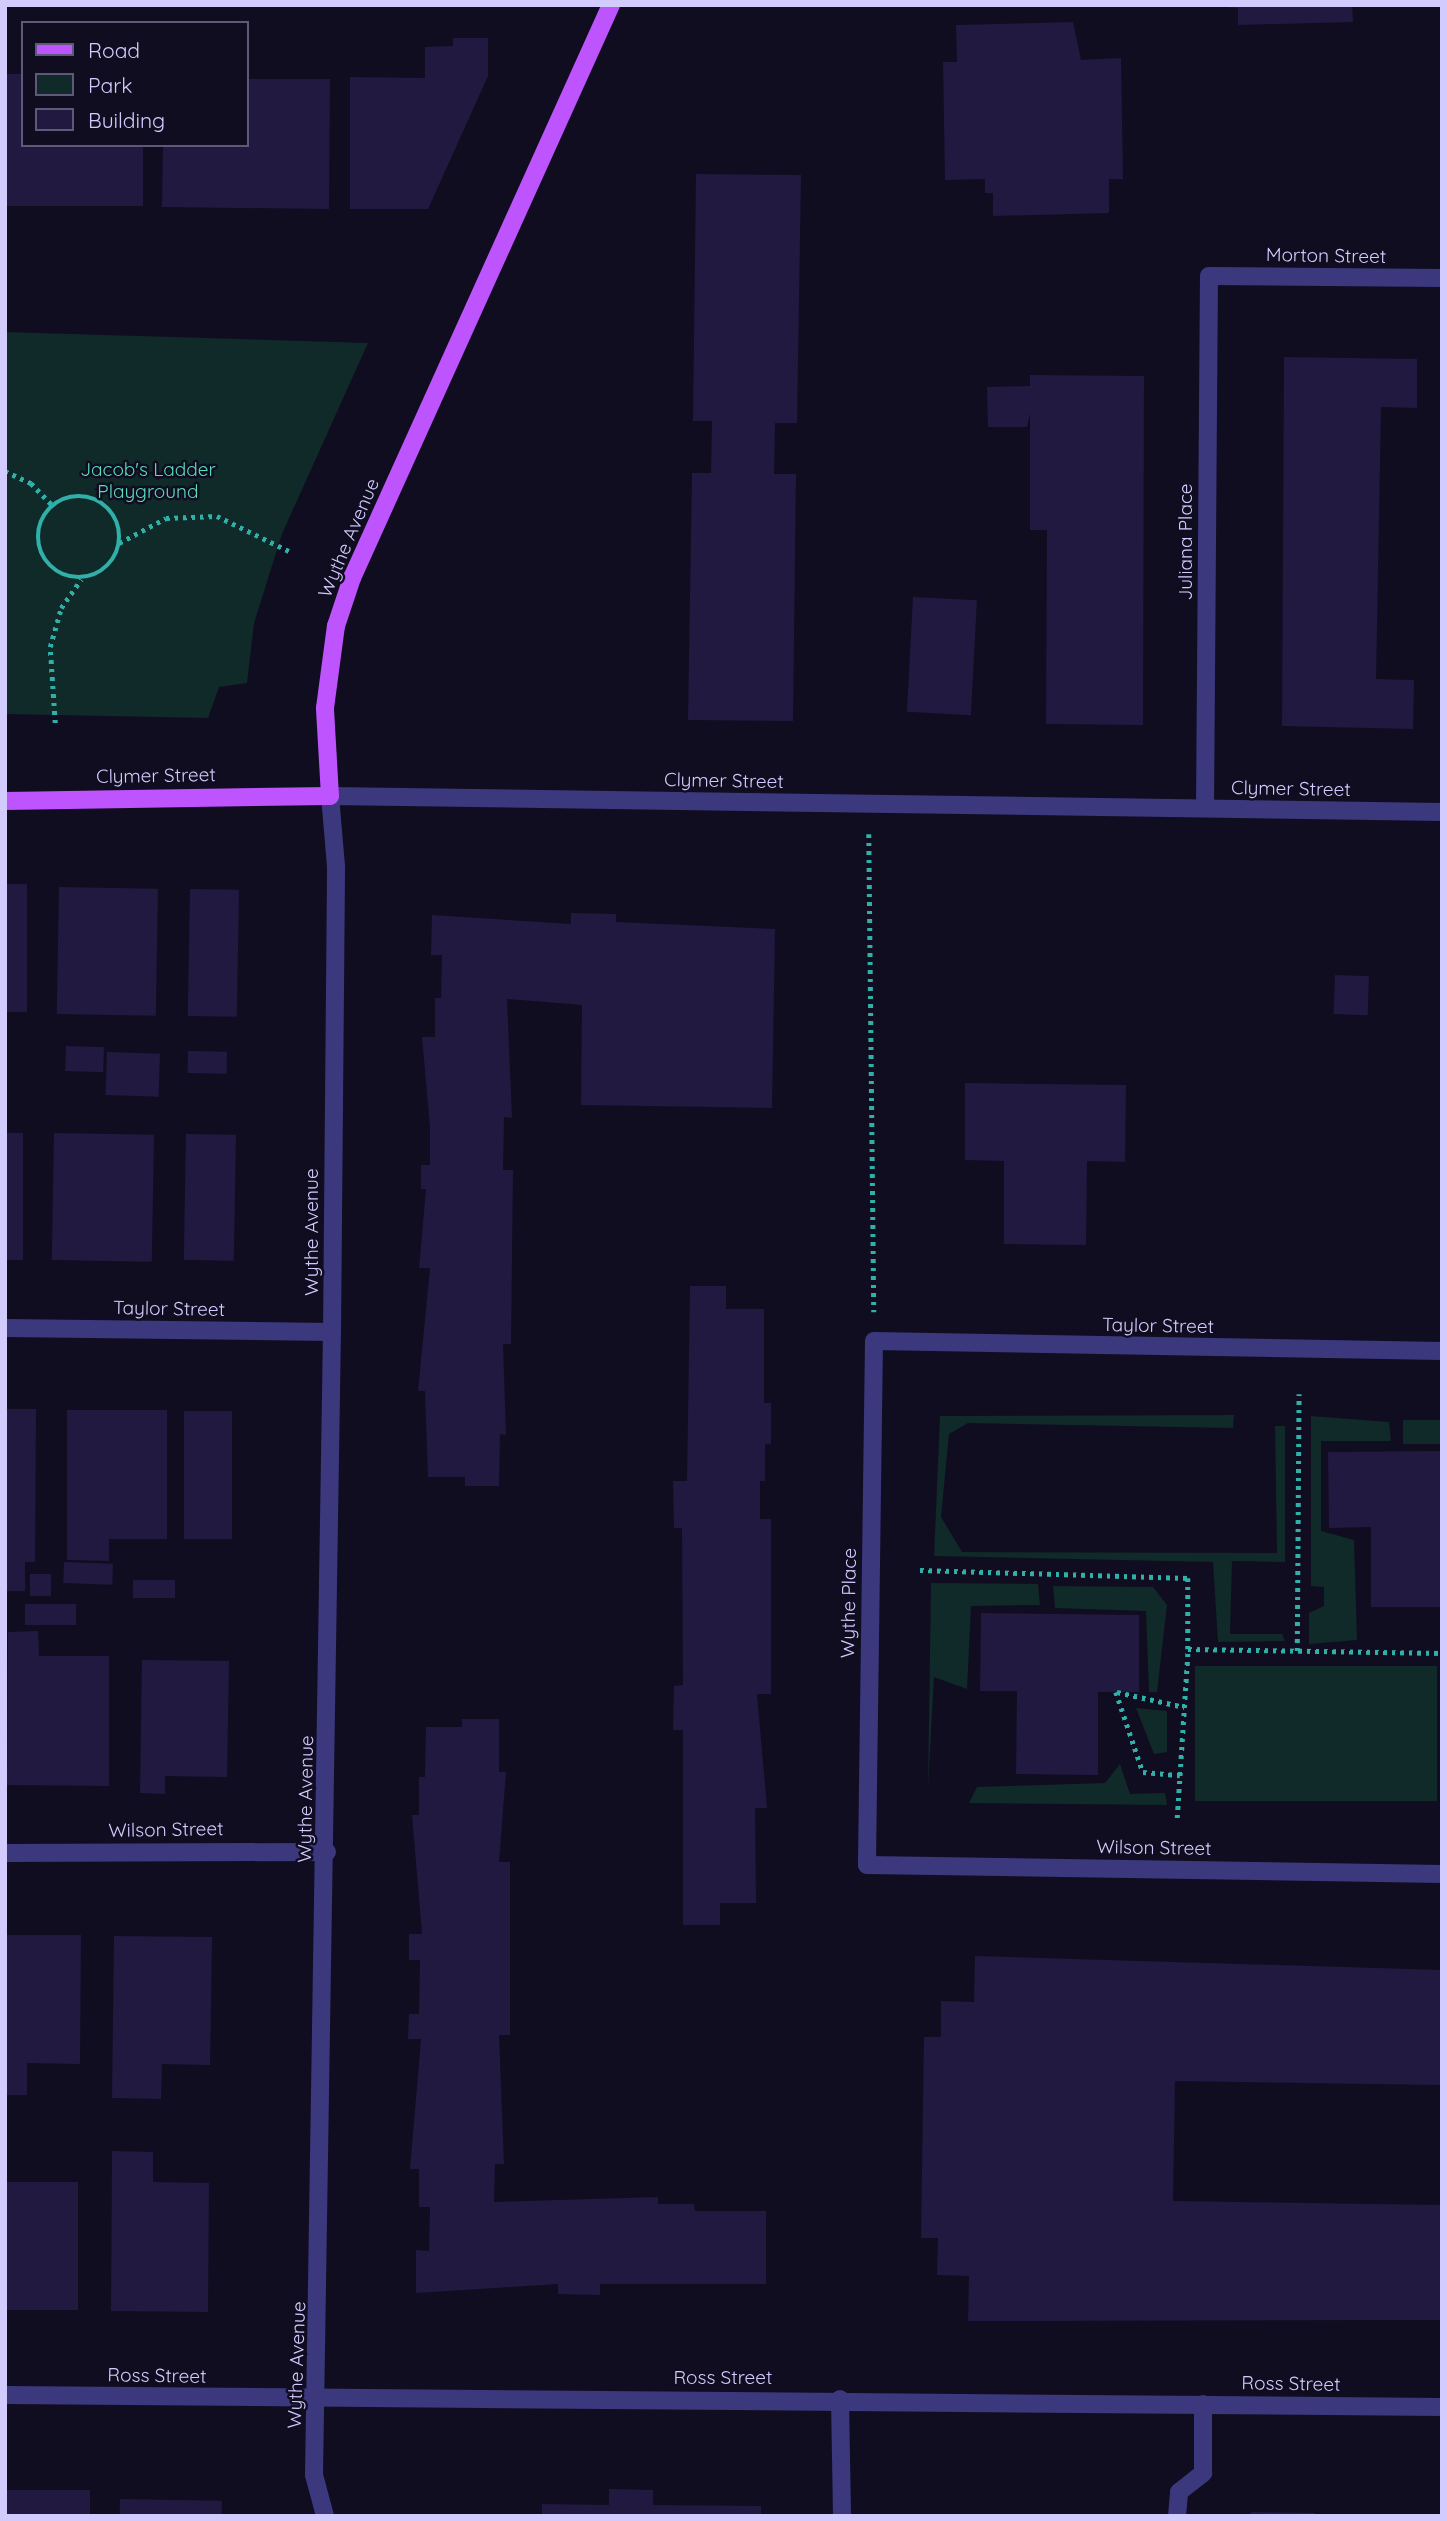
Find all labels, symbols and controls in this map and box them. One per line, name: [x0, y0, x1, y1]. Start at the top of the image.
legend: [21, 21, 248, 147]
text: Road: [88, 37, 140, 63]
text: Park: [88, 72, 132, 98]
text: Building: [88, 107, 165, 133]
street label: Morton Street: [1266, 244, 1386, 268]
park label: Jacob's Ladder Playground: [80, 459, 216, 503]
street label: Wythe Avenue: [314, 475, 384, 601]
street label: Juliana Place: [1175, 483, 1197, 601]
street label: Clymer Street: [96, 764, 216, 788]
street label: Clymer Street: [664, 769, 784, 793]
street label: Clymer Street: [1231, 777, 1351, 801]
street label: Wythe Avenue: [301, 1168, 323, 1296]
street label: Taylor Street: [113, 1297, 225, 1321]
street label: Taylor Street: [1102, 1314, 1214, 1338]
street label: Wythe Place: [837, 1548, 861, 1658]
street label: Wythe Avenue: [293, 1735, 319, 1863]
street label: Wilson Street: [108, 1818, 224, 1842]
street label: Wilson Street: [1096, 1836, 1212, 1860]
street label: Wythe Avenue: [283, 2301, 311, 2429]
street label: Ross Street: [107, 2364, 207, 2388]
street label: Ross Street: [673, 2367, 773, 2389]
street label: Ross Street: [1241, 2372, 1341, 2396]

